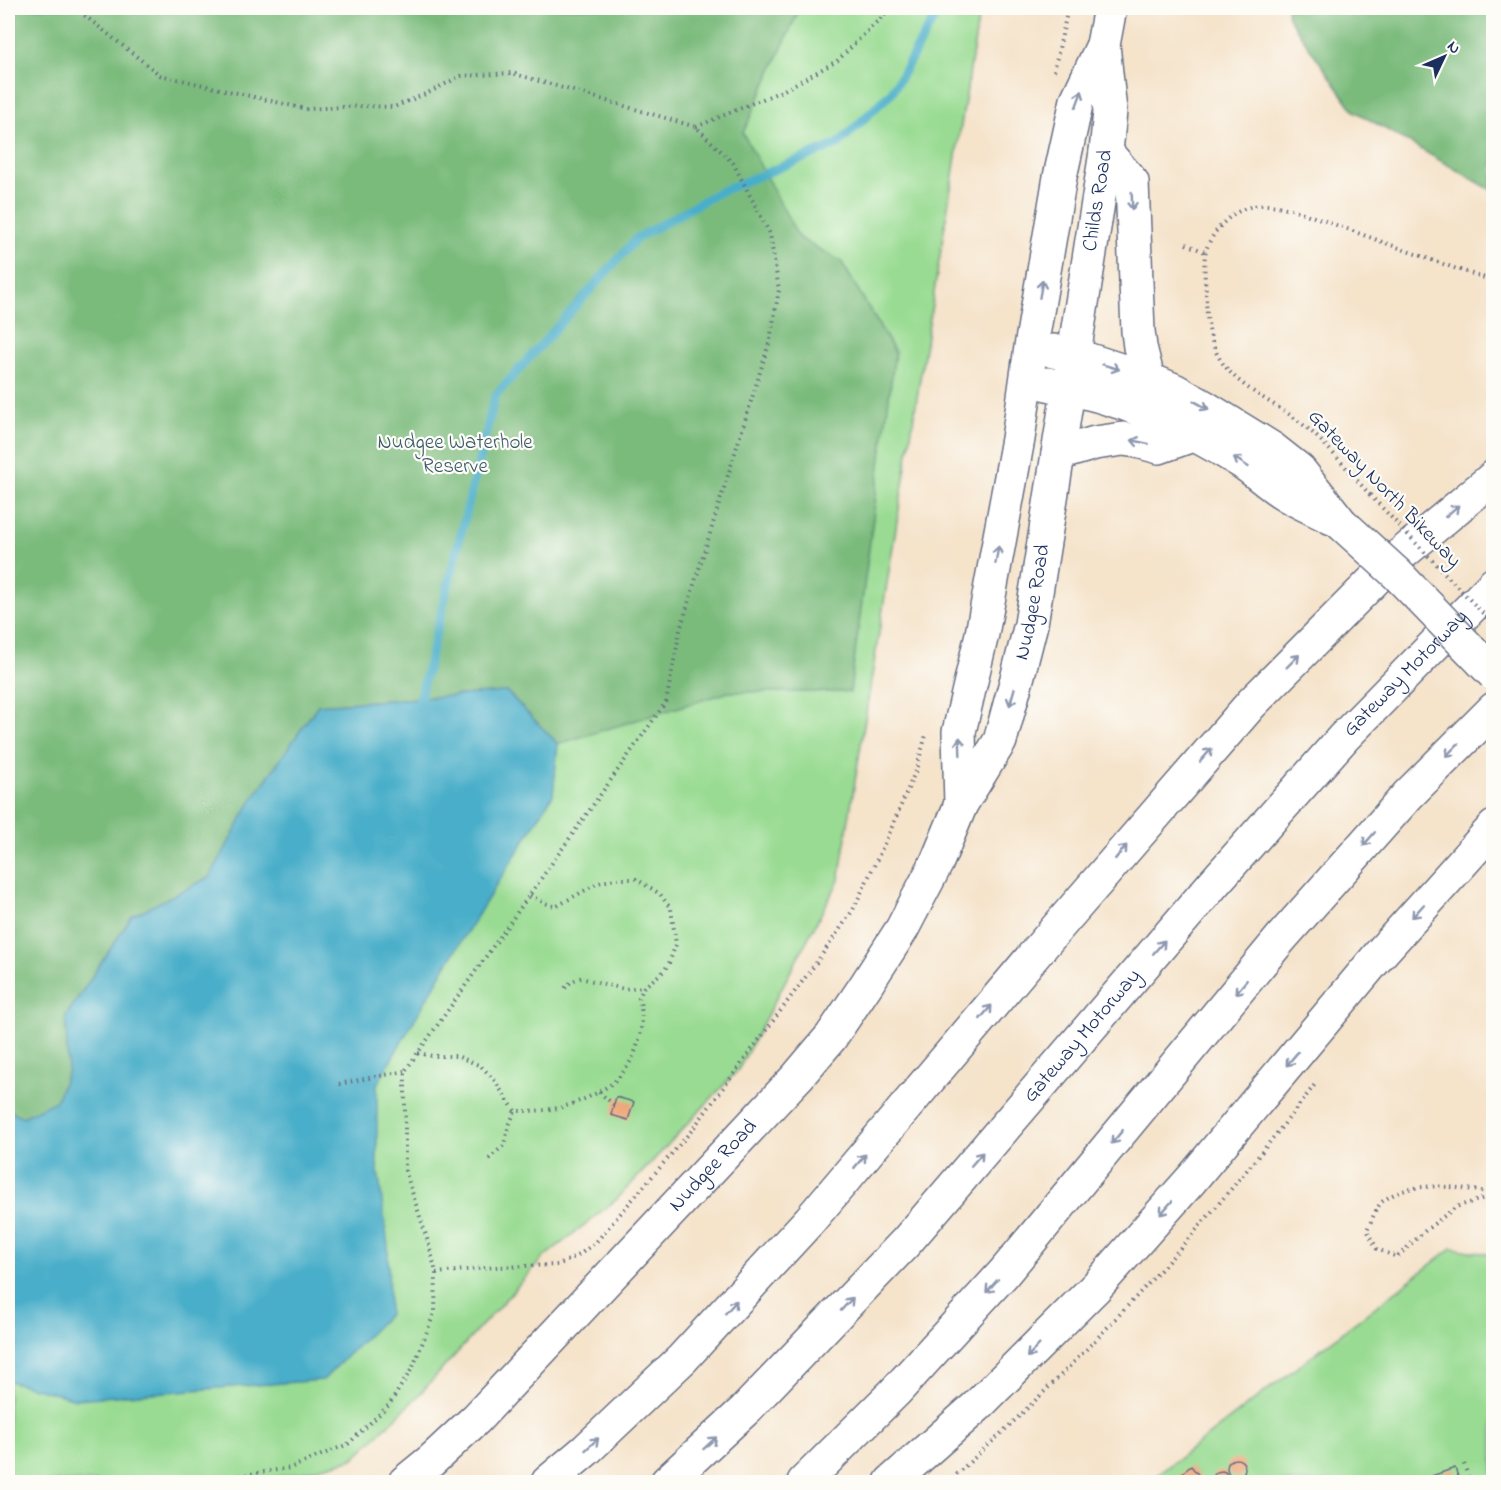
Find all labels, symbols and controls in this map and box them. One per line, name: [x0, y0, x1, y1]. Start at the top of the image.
north arrow: [1414, 27, 1474, 87]
text: N: [1441, 36, 1466, 60]
one-way arrow: [1075, 90, 1086, 108]
street label: Childs Road: [1075, 148, 1121, 253]
one-way arrow: [1127, 191, 1138, 210]
one-way arrow: [1035, 280, 1046, 300]
one-way arrow: [1101, 362, 1120, 373]
one-way arrow: [1192, 399, 1209, 411]
street label: Gateway North Bikeway: [1299, 403, 1468, 576]
park label: Nudgee Waterhole Reserve: [377, 428, 533, 482]
one-way arrow: [1130, 436, 1150, 447]
one-way arrow: [1233, 456, 1250, 469]
one-way arrow: [1444, 504, 1460, 518]
street label: Nudgee Road: [1007, 542, 1058, 663]
one-way arrow: [992, 545, 1003, 565]
street label: Gateway Motorway: [1337, 603, 1477, 744]
one-way arrow: [1285, 654, 1300, 669]
one-way arrow: [1006, 687, 1017, 706]
one-way arrow: [954, 736, 965, 756]
one-way arrow: [1445, 743, 1460, 758]
one-way arrow: [1199, 748, 1213, 763]
one-way arrow: [1362, 831, 1376, 846]
one-way arrow: [1115, 844, 1128, 860]
one-way arrow: [1411, 903, 1425, 918]
one-way arrow: [1152, 940, 1166, 955]
street label: Gateway Motorway: [1016, 963, 1150, 1110]
one-way arrow: [1235, 978, 1248, 994]
one-way arrow: [979, 1004, 992, 1020]
one-way arrow: [1285, 1051, 1299, 1066]
street label: Nudgee Road: [662, 1113, 765, 1219]
one-way arrow: [1110, 1129, 1124, 1144]
one-way arrow: [970, 1152, 984, 1167]
one-way arrow: [853, 1154, 867, 1169]
one-way arrow: [1159, 1200, 1173, 1215]
one-way arrow: [985, 1279, 999, 1294]
one-way arrow: [840, 1297, 854, 1312]
one-way arrow: [724, 1300, 738, 1315]
one-way arrow: [1025, 1343, 1040, 1358]
one-way arrow: [702, 1436, 717, 1450]
one-way arrow: [584, 1437, 599, 1451]

